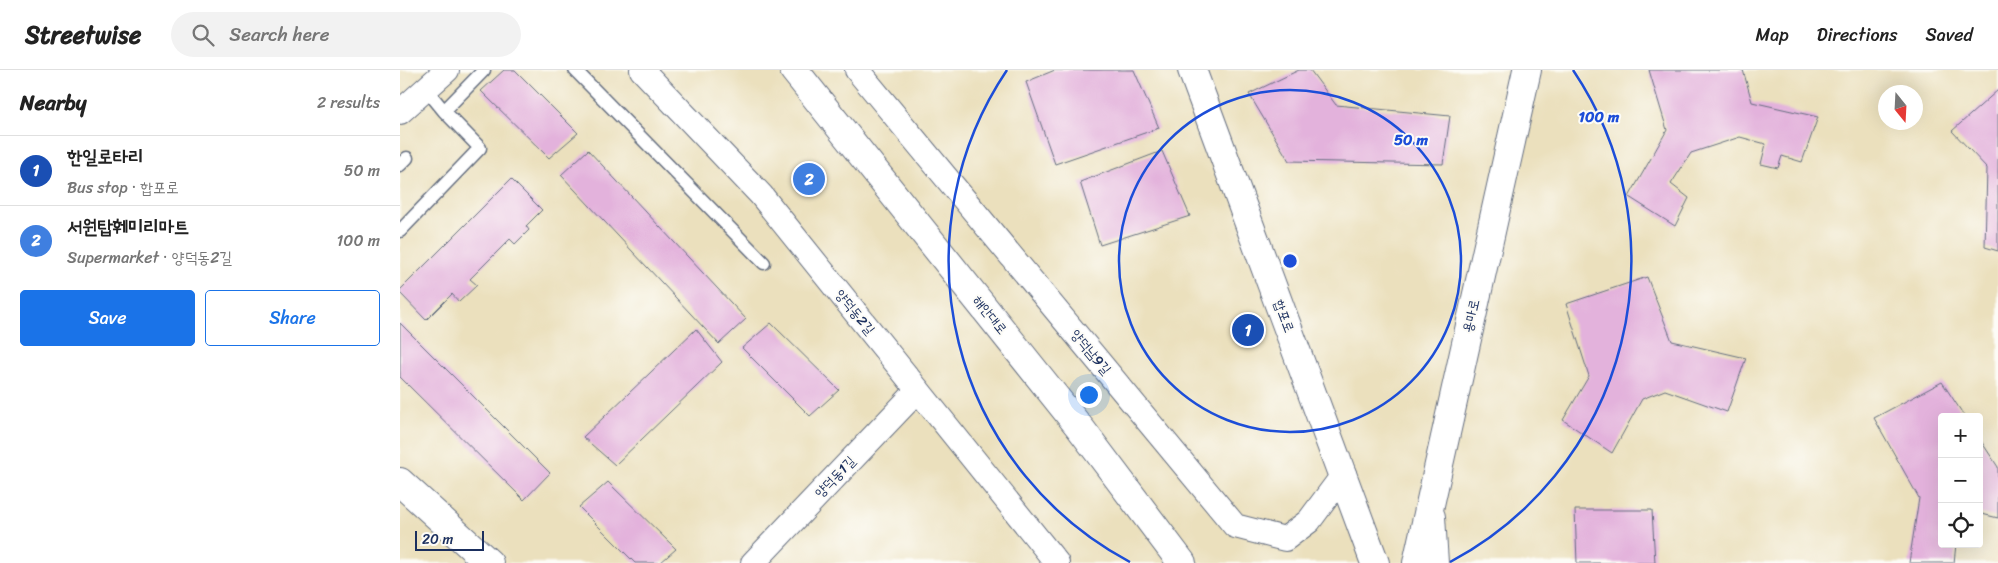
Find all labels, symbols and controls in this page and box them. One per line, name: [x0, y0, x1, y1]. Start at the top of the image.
search box: [171, 12, 521, 57]
text: Streetwise: [25, 14, 141, 56]
text: Search here: [229, 18, 329, 51]
text: Map: [1756, 19, 1789, 51]
text: Directions: [1817, 19, 1898, 51]
text: Saved: [1926, 19, 1973, 51]
icon: search: [189, 21, 217, 49]
text: Nearby: [20, 84, 86, 122]
north arrow: [1878, 85, 1923, 130]
text: 2 results: [317, 88, 380, 117]
text: 100 m: [1579, 104, 1620, 130]
text: 50 m: [1394, 127, 1429, 153]
text: 한일로타리: [67, 140, 143, 173]
text: 1: [33, 156, 39, 185]
text: 50 m: [344, 156, 380, 185]
pin: 2: [793, 160, 825, 198]
text: Bus stop · 합포로: [67, 173, 179, 202]
text: 서원탑훼미리마트: [67, 210, 189, 243]
text: 2: [31, 226, 41, 255]
text: 100 m: [336, 226, 380, 255]
text: Supermarket · 양덕동2길: [67, 243, 232, 272]
centre of rings: [1281, 252, 1299, 270]
street label: 양덕동2길: [829, 283, 882, 341]
button: Save: [20, 290, 195, 346]
button: Share: [205, 290, 380, 346]
street label: 해안대로: [966, 290, 1014, 340]
street label: 합포로: [1266, 296, 1302, 336]
street label: 용마로: [1455, 297, 1487, 335]
pin: 1: [1232, 311, 1264, 349]
street label: 양덕남9길: [1064, 323, 1118, 381]
your location: [1076, 382, 1102, 408]
map controls: [1938, 413, 1983, 548]
button: +: [1938, 413, 1983, 458]
street label: 양덕동1길: [808, 449, 862, 504]
button: −: [1938, 458, 1983, 503]
button: locate: [1938, 503, 1983, 548]
text: 20 m: [422, 527, 453, 552]
scale bar: [415, 528, 484, 551]

